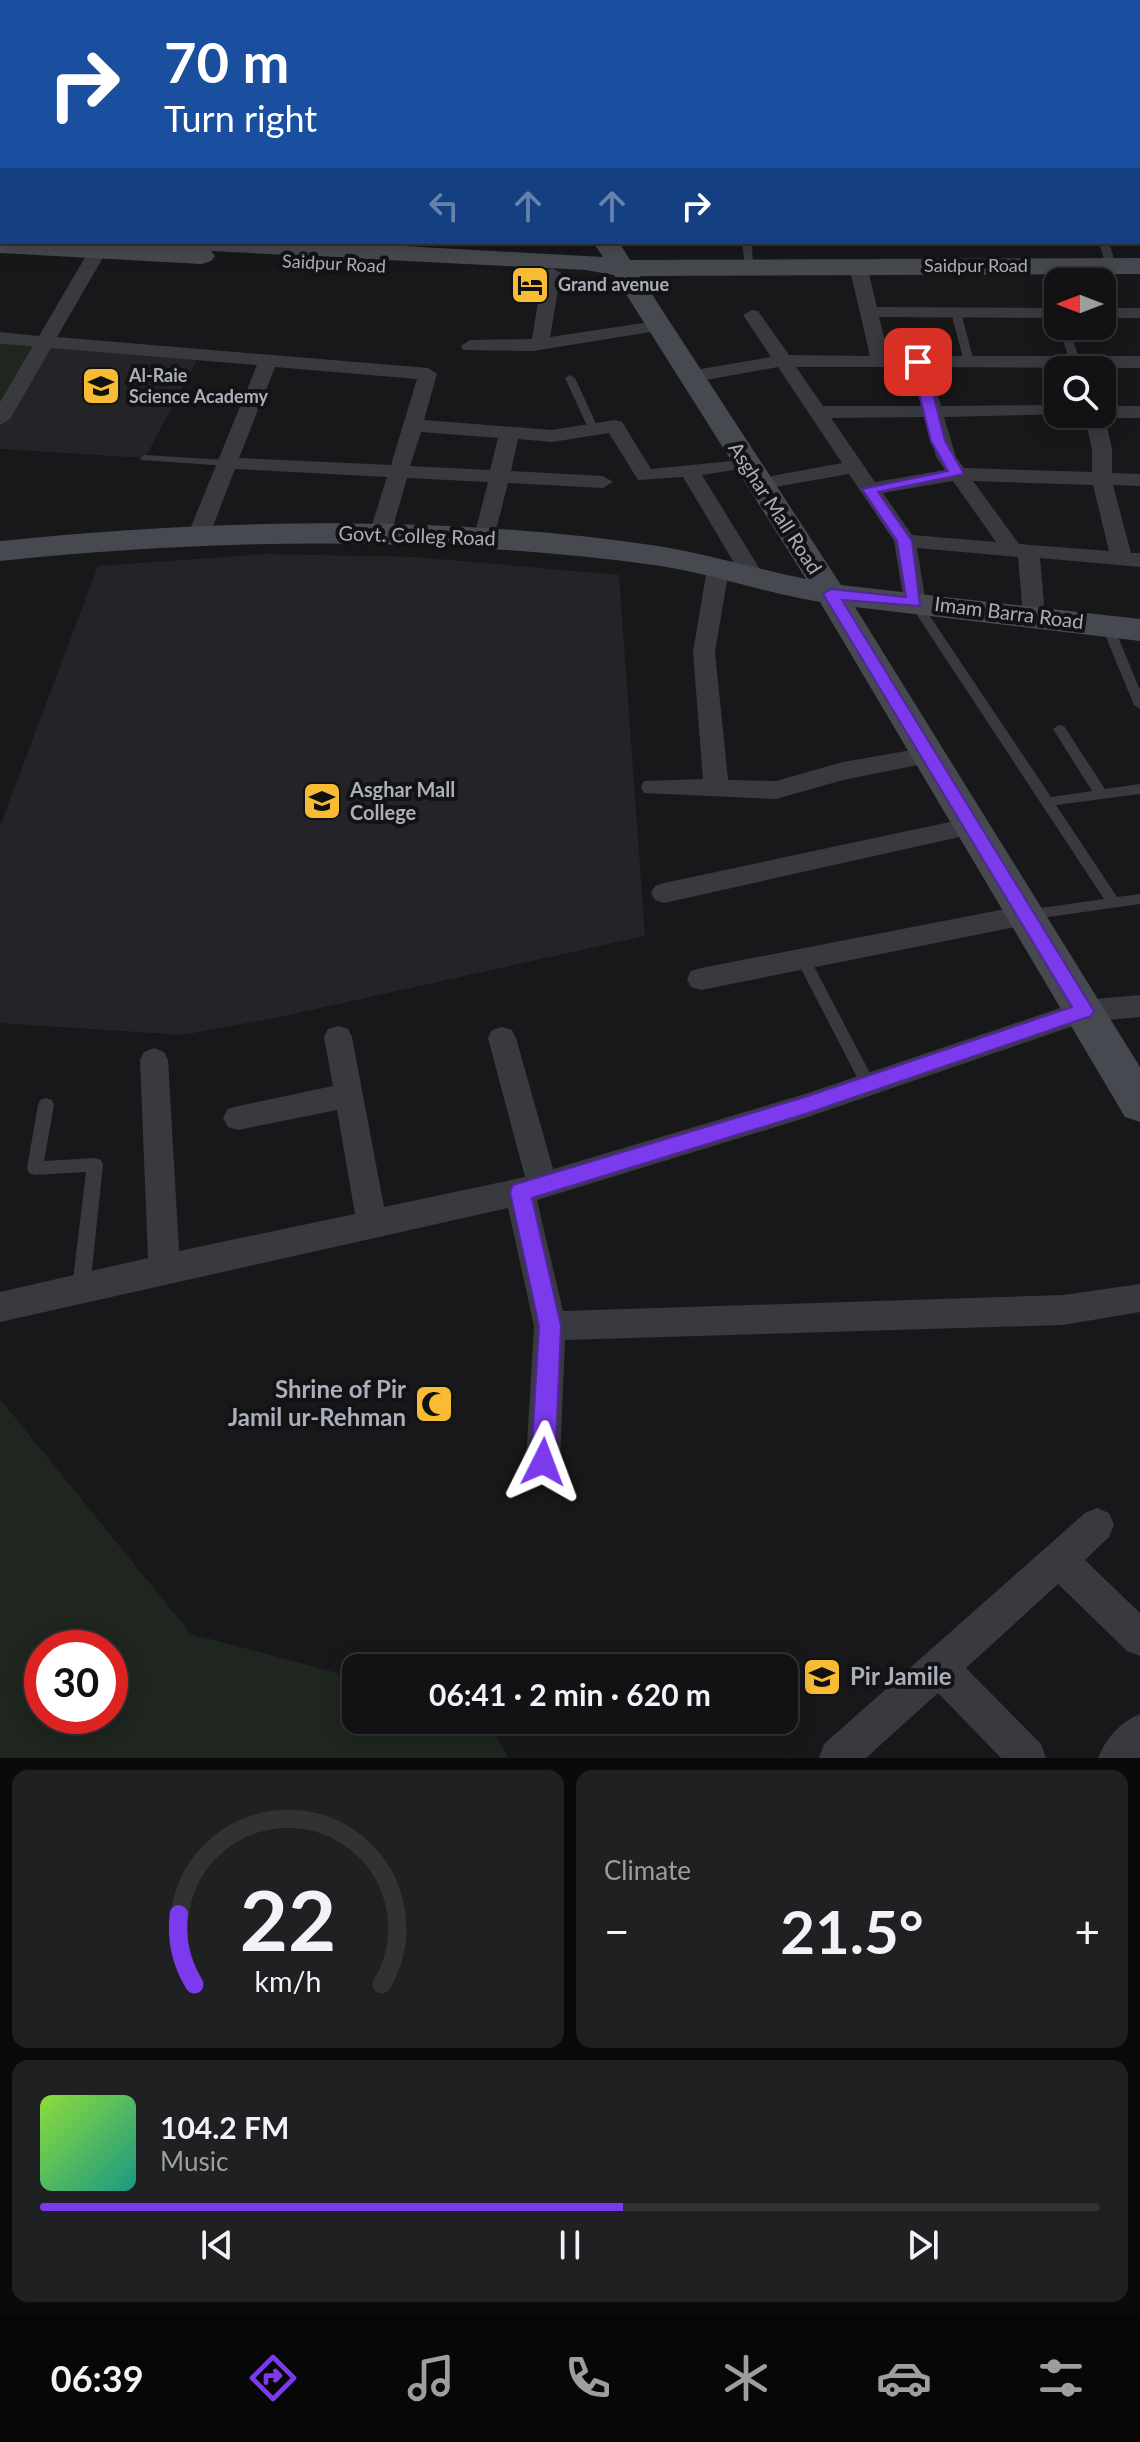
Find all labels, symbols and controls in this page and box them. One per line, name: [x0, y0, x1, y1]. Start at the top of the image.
text: 70 m: [164, 28, 289, 95]
icon: right: [32, 32, 136, 136]
text: Turn right: [164, 96, 317, 140]
icon: left: [422, 184, 466, 228]
icon: ahead: [506, 184, 550, 228]
icon: ahead: [590, 184, 634, 228]
icon: right: [674, 184, 718, 228]
street label: Saidpur Road: [282, 249, 386, 277]
street label: Saidpur Road: [924, 254, 1028, 276]
hotel icon: Grand avenue: [509, 264, 551, 306]
north arrow: [1044, 268, 1116, 340]
map controls: [1044, 268, 1116, 428]
place label: Grand avenue: [558, 273, 669, 295]
pin: [884, 328, 952, 396]
icon: arrive: [896, 340, 940, 384]
button: search: [1044, 356, 1116, 428]
place label: Al-Raie Science Academy: [128, 364, 268, 407]
school or university icon: Al-Raie Science Academy: [80, 365, 122, 407]
street label: Asghar Mall Road: [724, 437, 827, 578]
street label: Govt. Colleg Road: [338, 520, 496, 550]
street label: Imam Barra Road: [933, 591, 1085, 633]
place label: Asghar Mall College: [349, 777, 455, 824]
school or university icon: Asghar Mall College: [301, 780, 343, 822]
place label: Shrine of Pir Jamil ur-Rehman: [228, 1374, 406, 1431]
mosque icon: Shrine of Pir Jamil ur-Rehman: [413, 1383, 455, 1425]
position arrow: [501, 1420, 585, 1504]
speed limit sign: 30: [24, 1630, 128, 1734]
school or university icon: Pir Jamile: [801, 1656, 843, 1698]
place label: Pir Jamile: [850, 1661, 952, 1690]
text: 06:41 · 2 min · 620 m: [429, 1676, 711, 1712]
text: Climate: [604, 1854, 691, 1886]
text: 22: [240, 1869, 336, 1969]
text: 21.5°: [780, 1895, 924, 1967]
text: −: [604, 1905, 630, 1957]
text: +: [1074, 1905, 1100, 1957]
text: km/h: [255, 1964, 321, 1998]
text: 104.2 FM: [160, 2109, 289, 2145]
text: Music: [160, 2145, 228, 2177]
icon: previous: [195, 2223, 239, 2267]
icon: pause: [548, 2223, 592, 2267]
icon: next: [901, 2223, 945, 2267]
icon: directions: [245, 2350, 301, 2406]
icon: music: [403, 2350, 459, 2406]
icon: phone: [560, 2350, 616, 2406]
icon: climate: [718, 2350, 774, 2406]
icon: car: [876, 2350, 932, 2406]
icon: filters: [1033, 2350, 1089, 2406]
text: 06:39: [51, 2356, 144, 2400]

